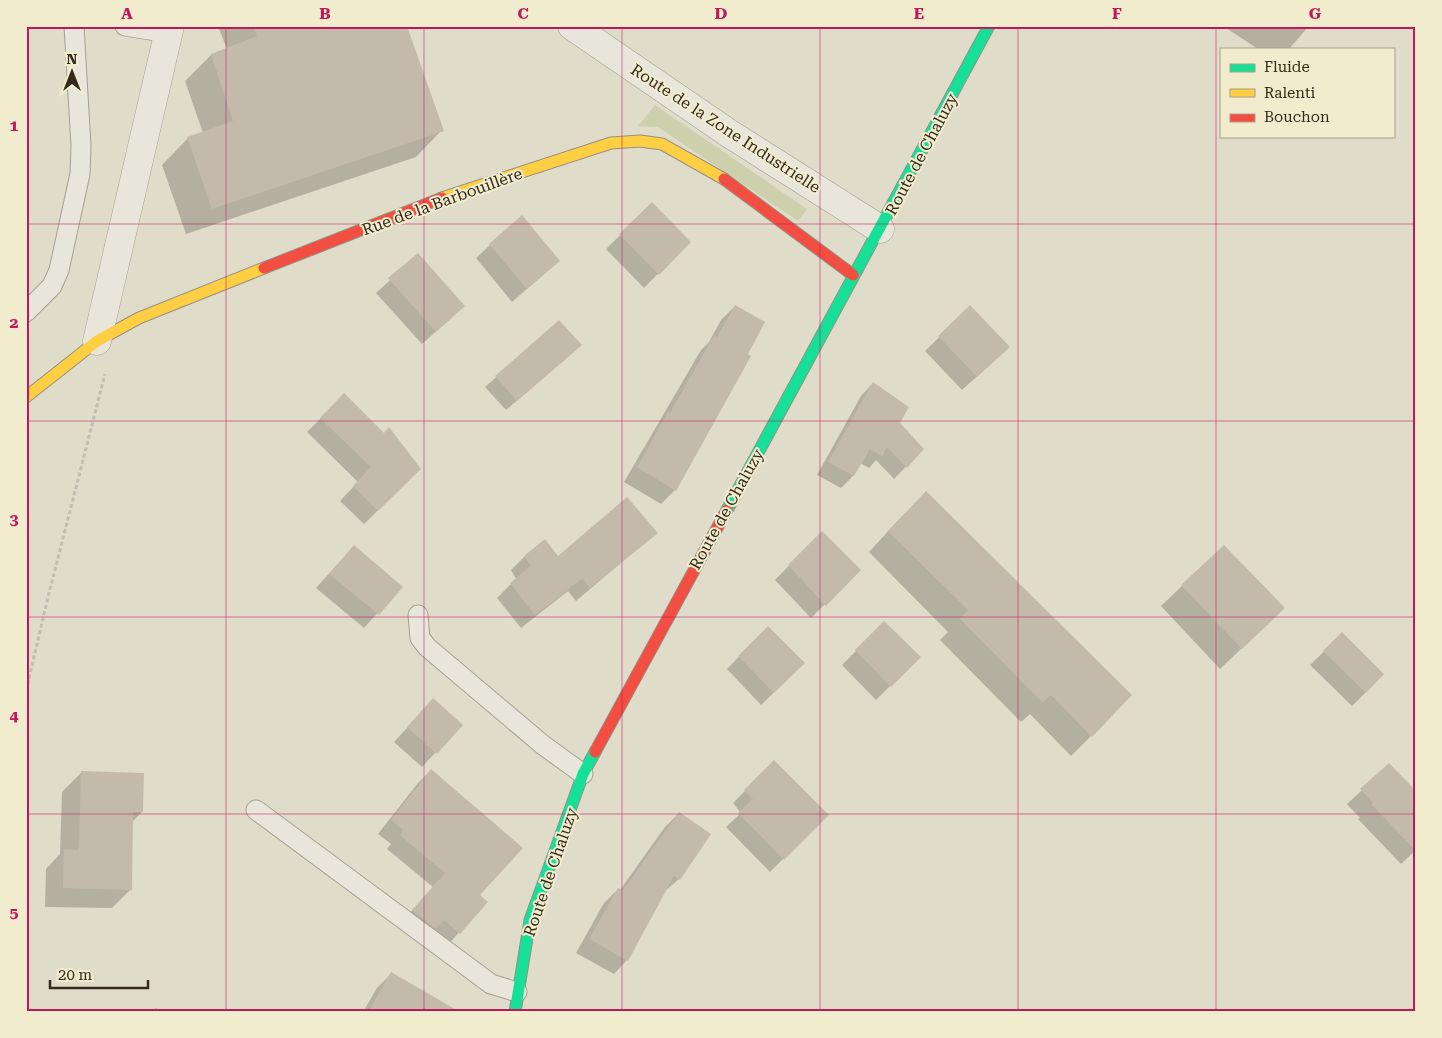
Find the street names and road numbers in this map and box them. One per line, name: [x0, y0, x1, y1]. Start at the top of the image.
street label: Route de la Zone Industrielle: [627, 60, 824, 197]
street label: Route de Chaluzy: [881, 90, 962, 218]
street label: Rue de la Barbouillère: [359, 164, 525, 239]
street label: Route de Chaluzy: [685, 445, 768, 573]
street label: Route de Chaluzy: [520, 805, 582, 939]

